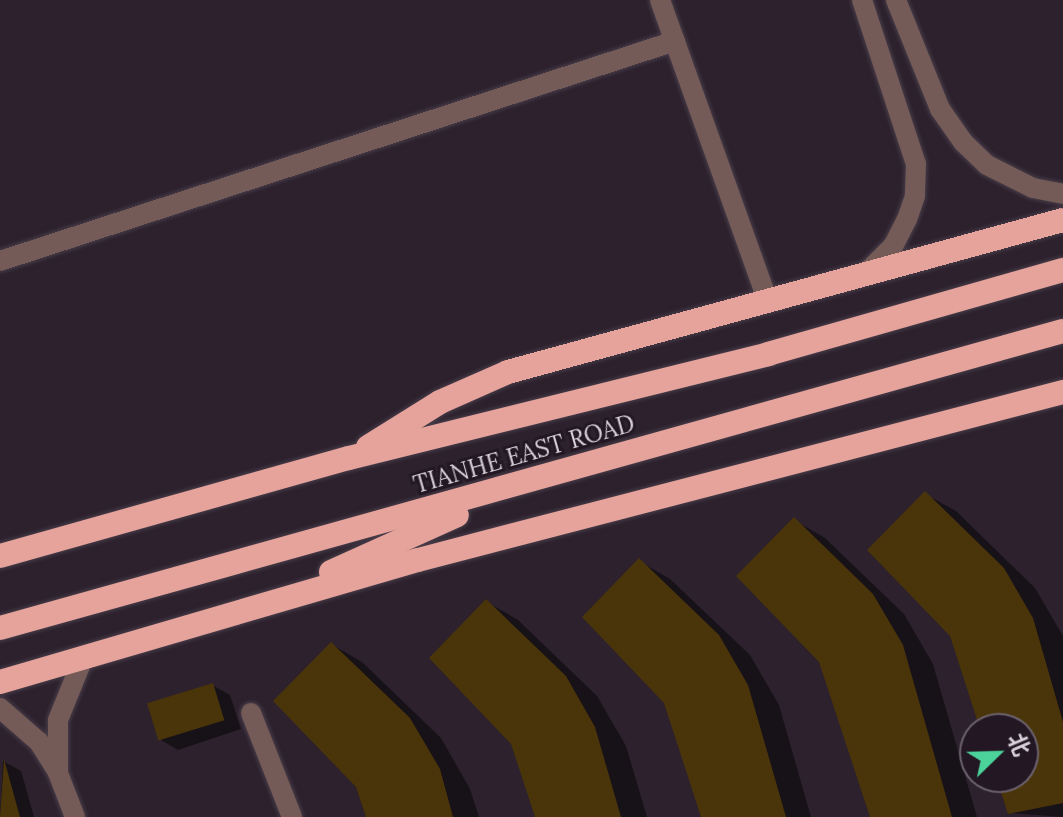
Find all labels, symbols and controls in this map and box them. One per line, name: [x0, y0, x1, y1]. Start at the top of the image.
street label: TIANHE EAST ROAD: [410, 409, 638, 499]
north arrow: [959, 713, 1039, 793]
text: 北: [1002, 729, 1036, 760]

